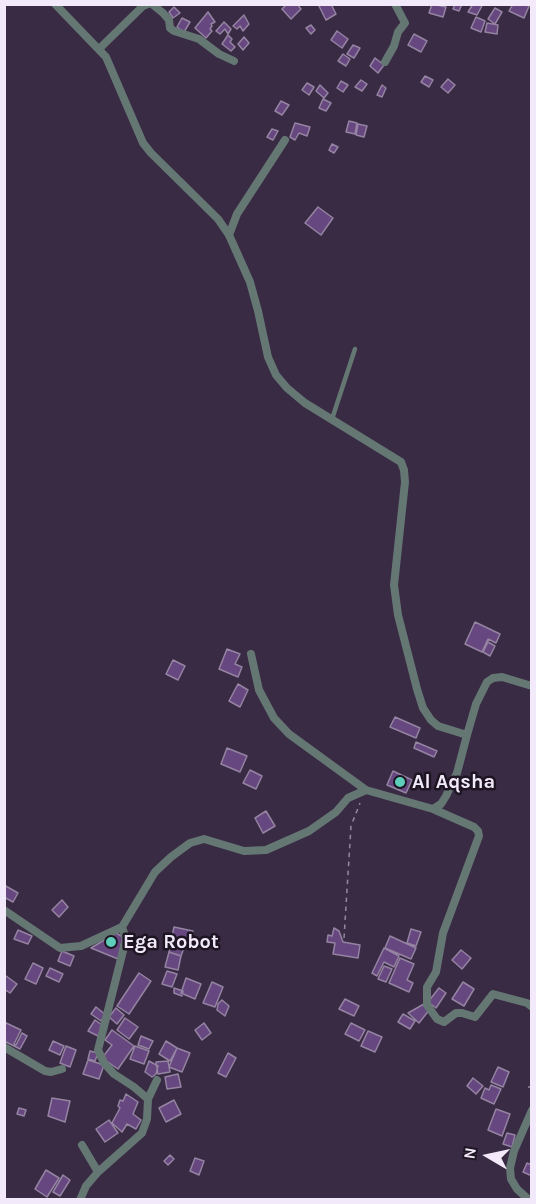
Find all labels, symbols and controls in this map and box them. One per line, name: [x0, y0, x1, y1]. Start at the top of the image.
place label: Al Aqsha: [412, 770, 495, 794]
marker: Al Aqsha: [393, 775, 407, 789]
place label: Ega Robot: [123, 930, 219, 954]
marker: Ega Robot: [104, 935, 118, 949]
north arrow: [458, 1126, 518, 1186]
text: N: [459, 1146, 480, 1160]

